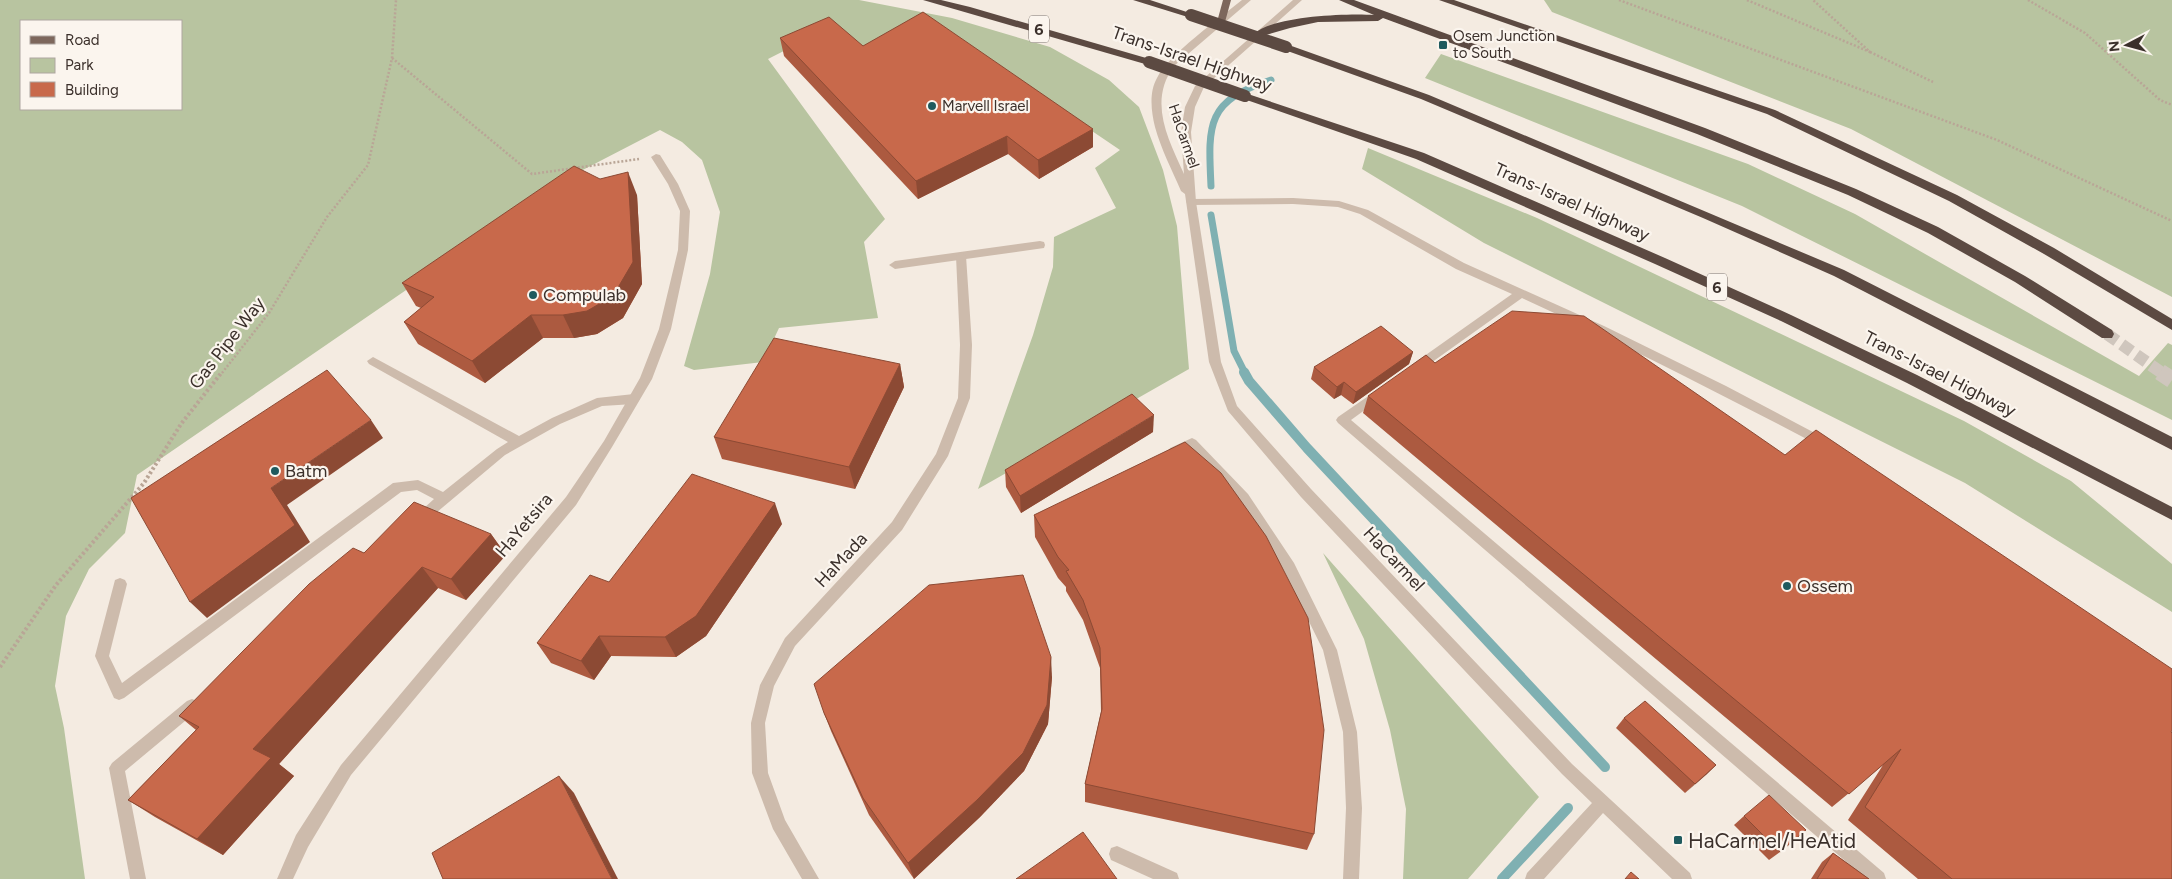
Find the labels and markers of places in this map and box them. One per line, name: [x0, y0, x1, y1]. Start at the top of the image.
place label: Osem Junction to South: [1453, 27, 1555, 62]
marker: Osem Junction to South: [1437, 39, 1449, 51]
place label: Marvell Israel: [942, 97, 1029, 115]
marker: Marvell Israel: [926, 100, 938, 112]
place label: Compulab: [543, 284, 626, 306]
marker: Compulab: [527, 289, 539, 301]
place label: Batm: [285, 460, 327, 482]
marker: Batm: [269, 465, 281, 477]
place label: Ossem: [1797, 575, 1853, 597]
marker: Ossem: [1781, 580, 1793, 592]
place label: HaCarmel/HeAtid: [1688, 828, 1856, 853]
marker: HaCarmel/HeAtid: [1672, 834, 1684, 846]

